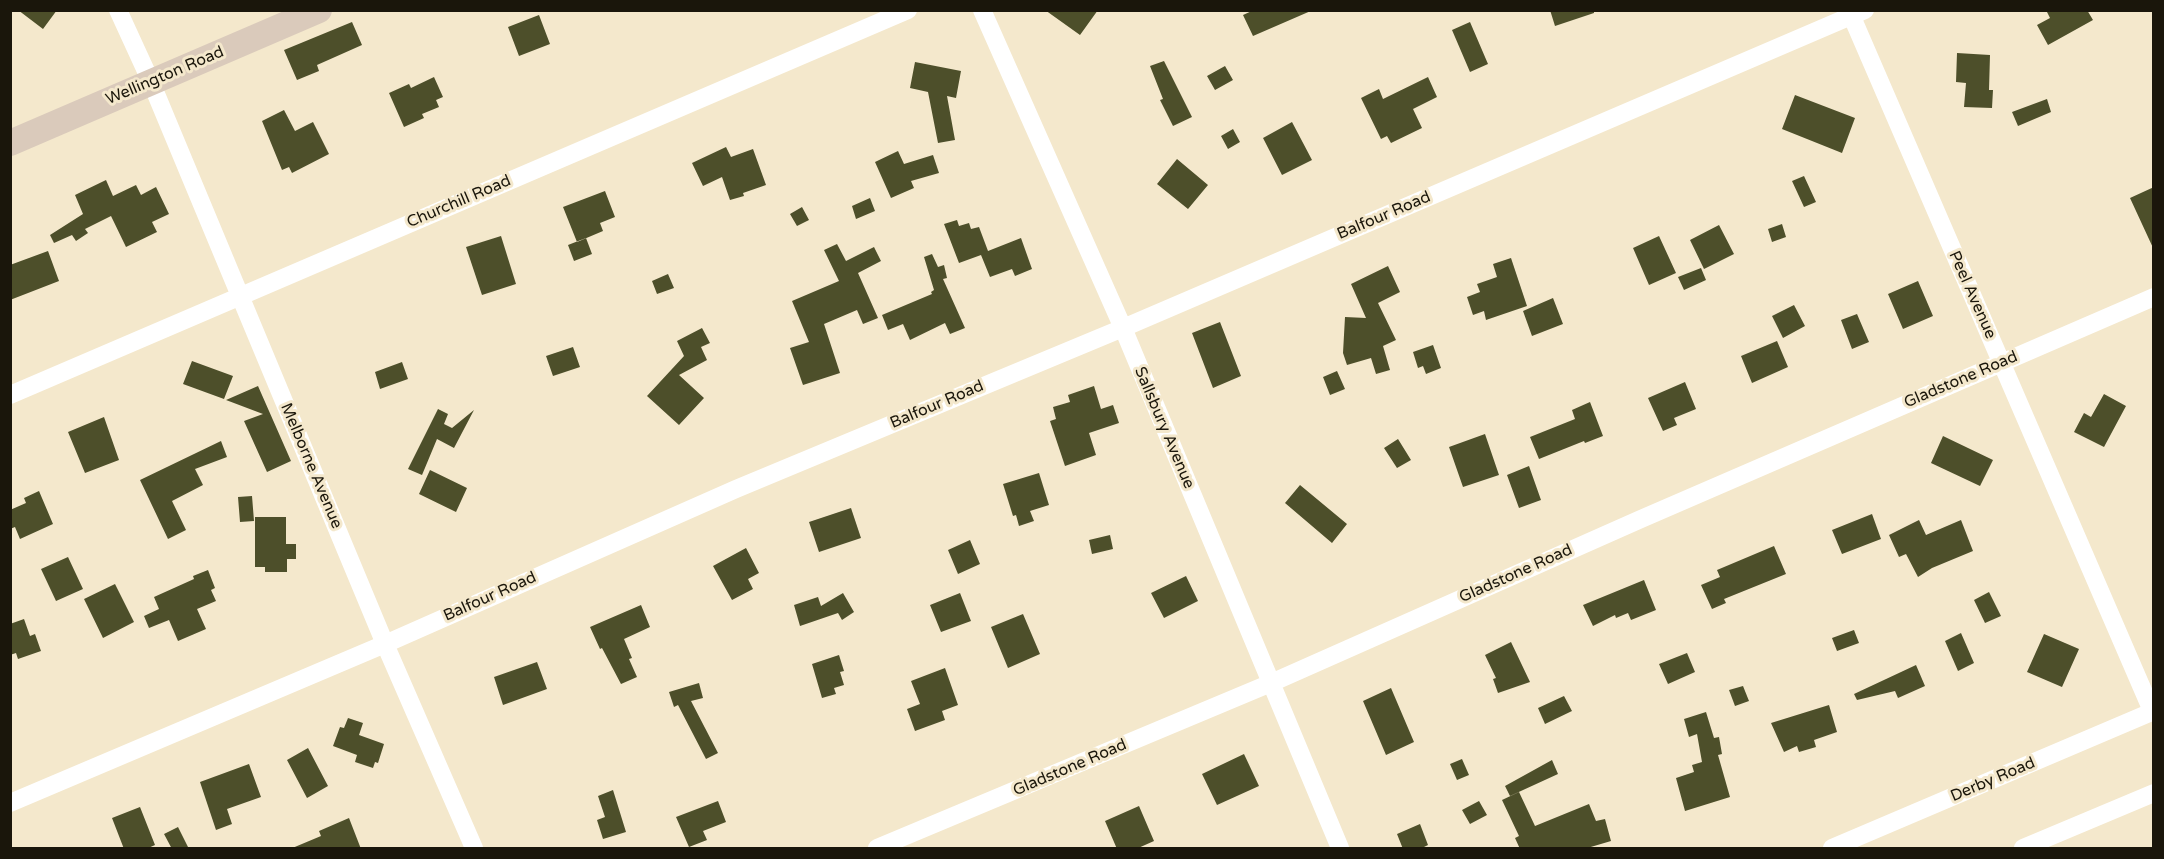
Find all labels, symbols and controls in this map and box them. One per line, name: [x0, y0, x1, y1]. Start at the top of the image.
street label: Wellington Road: [103, 43, 227, 109]
street label: Churchill Road: [404, 171, 514, 233]
street label: Balfour Road: [1334, 188, 1434, 244]
street label: Peel Avenue: [1944, 248, 2000, 342]
street label: Gladstone Road: [1901, 347, 2021, 413]
street label: Sallsbury Avenue: [1130, 364, 1198, 492]
street label: Balfour Road: [887, 377, 987, 433]
street label: Melborne Avenue: [276, 400, 346, 532]
street label: Gladstone Road: [1457, 540, 1575, 608]
street label: Balfour Road: [441, 568, 539, 626]
street label: Gladstone Road: [1010, 735, 1130, 801]
street label: Derby Road: [1948, 754, 2038, 806]

